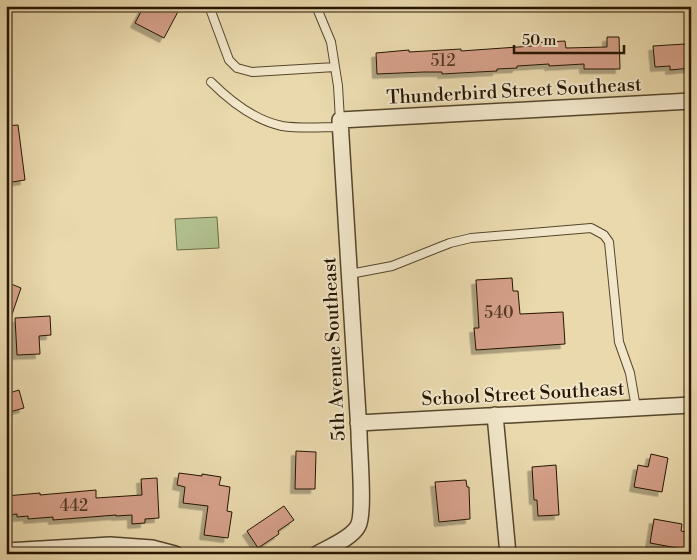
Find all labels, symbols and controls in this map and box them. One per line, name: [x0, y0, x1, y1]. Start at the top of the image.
scale bar: [514, 22, 624, 54]
text: 50 m: [522, 31, 556, 50]
house number: 512: [430, 51, 456, 71]
street label: Thunderbird Street Southeast: [386, 72, 642, 110]
street label: 5th Avenue Southeast: [317, 256, 351, 442]
house number: 540: [484, 303, 514, 323]
street label: School Street Southeast: [421, 377, 625, 411]
house number: 442: [60, 496, 88, 516]

